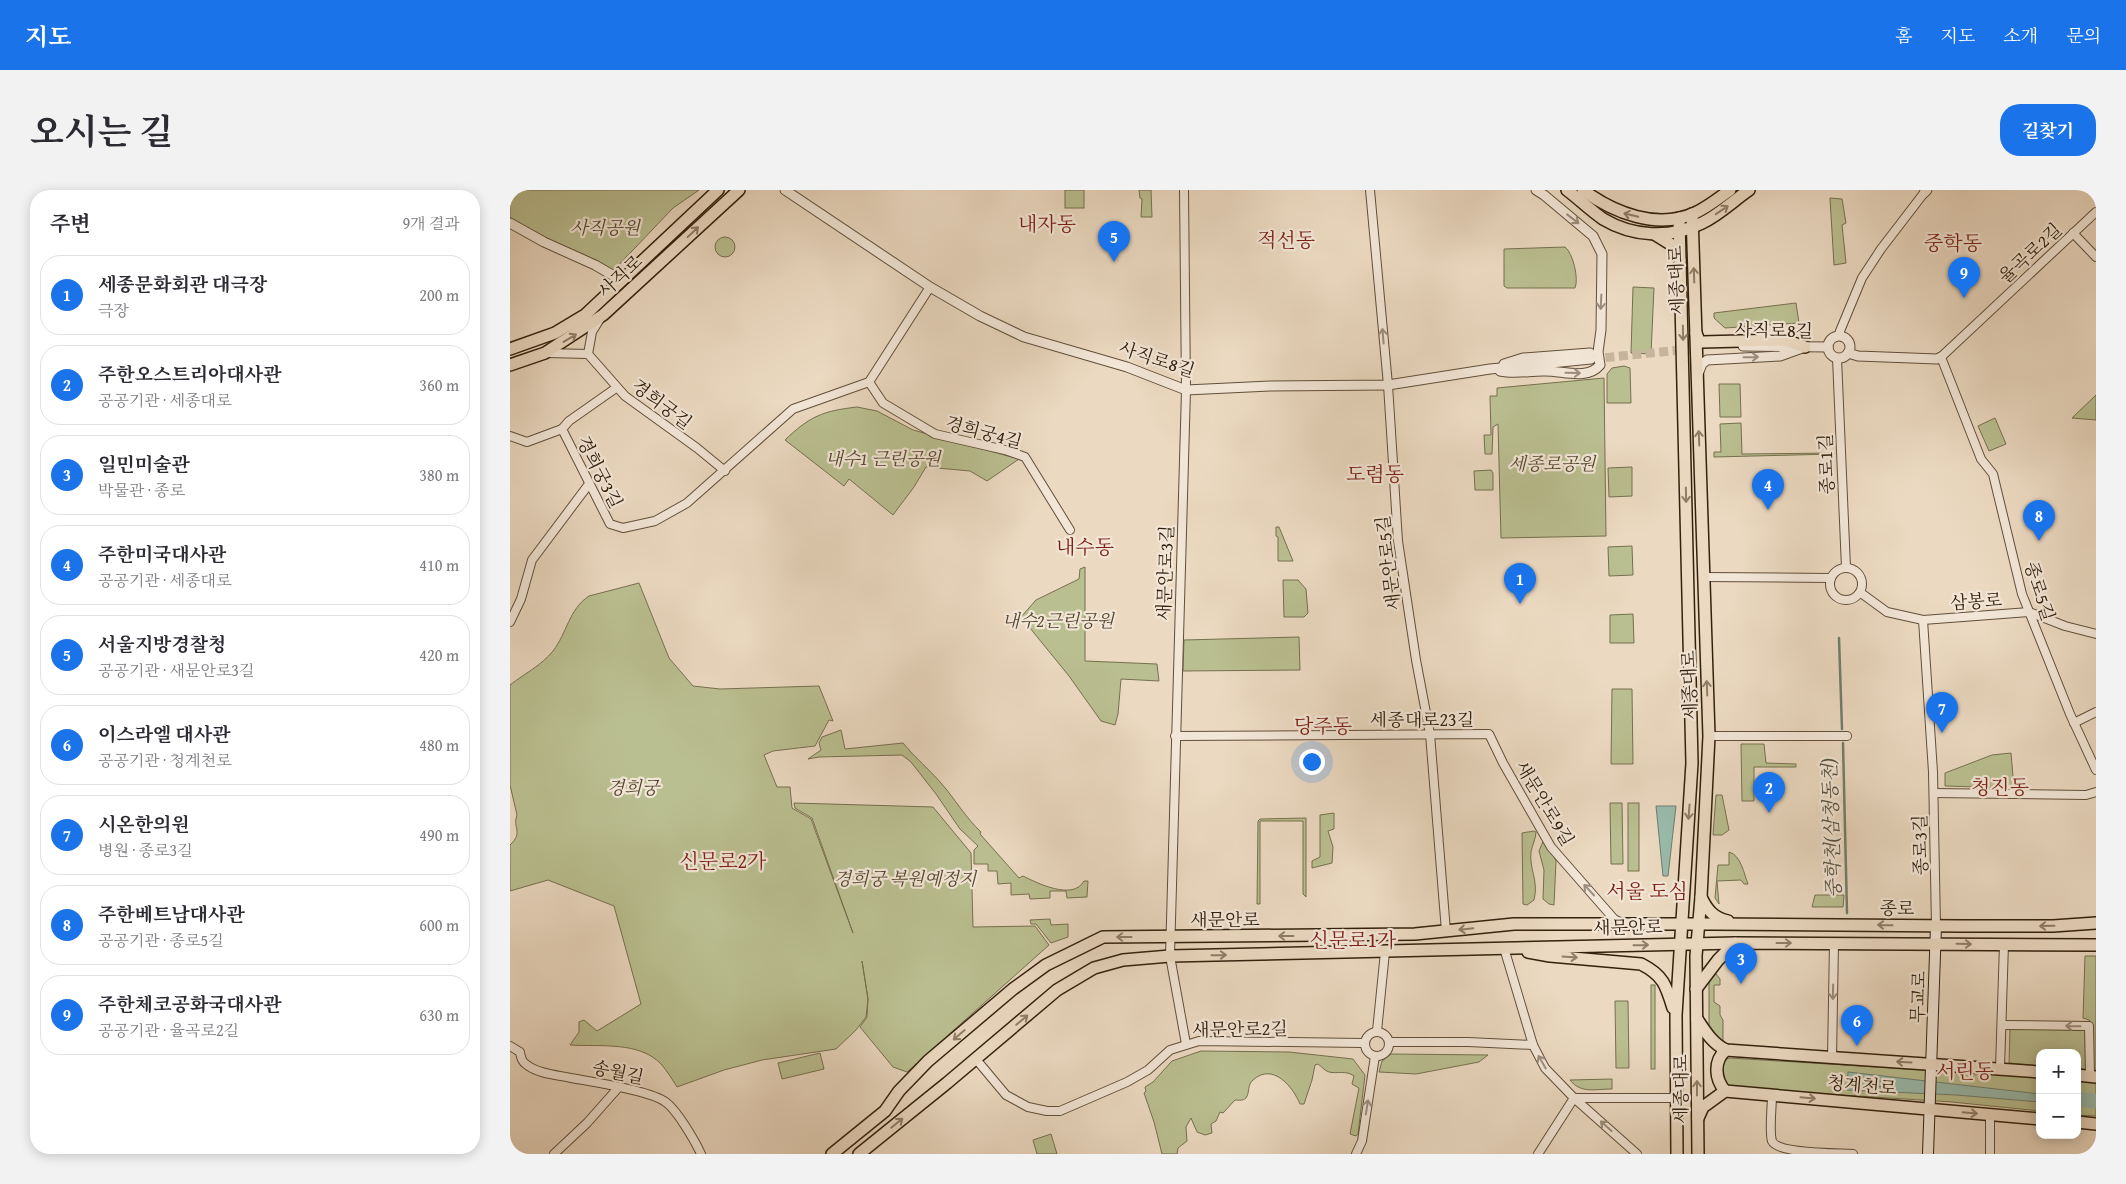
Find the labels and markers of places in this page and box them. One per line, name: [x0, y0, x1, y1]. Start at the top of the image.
pin: 5: [1098, 221, 1130, 262]
pin: 9: [1948, 257, 1980, 298]
pin: 4: [1752, 469, 1784, 510]
pin: 8: [2023, 500, 2055, 541]
pin: 1: [1504, 563, 1536, 604]
pin: 7: [1926, 692, 1958, 733]
pin: 2: [1753, 772, 1785, 813]
pin: 3: [1725, 943, 1757, 984]
pin: 6: [1841, 1005, 1873, 1046]

